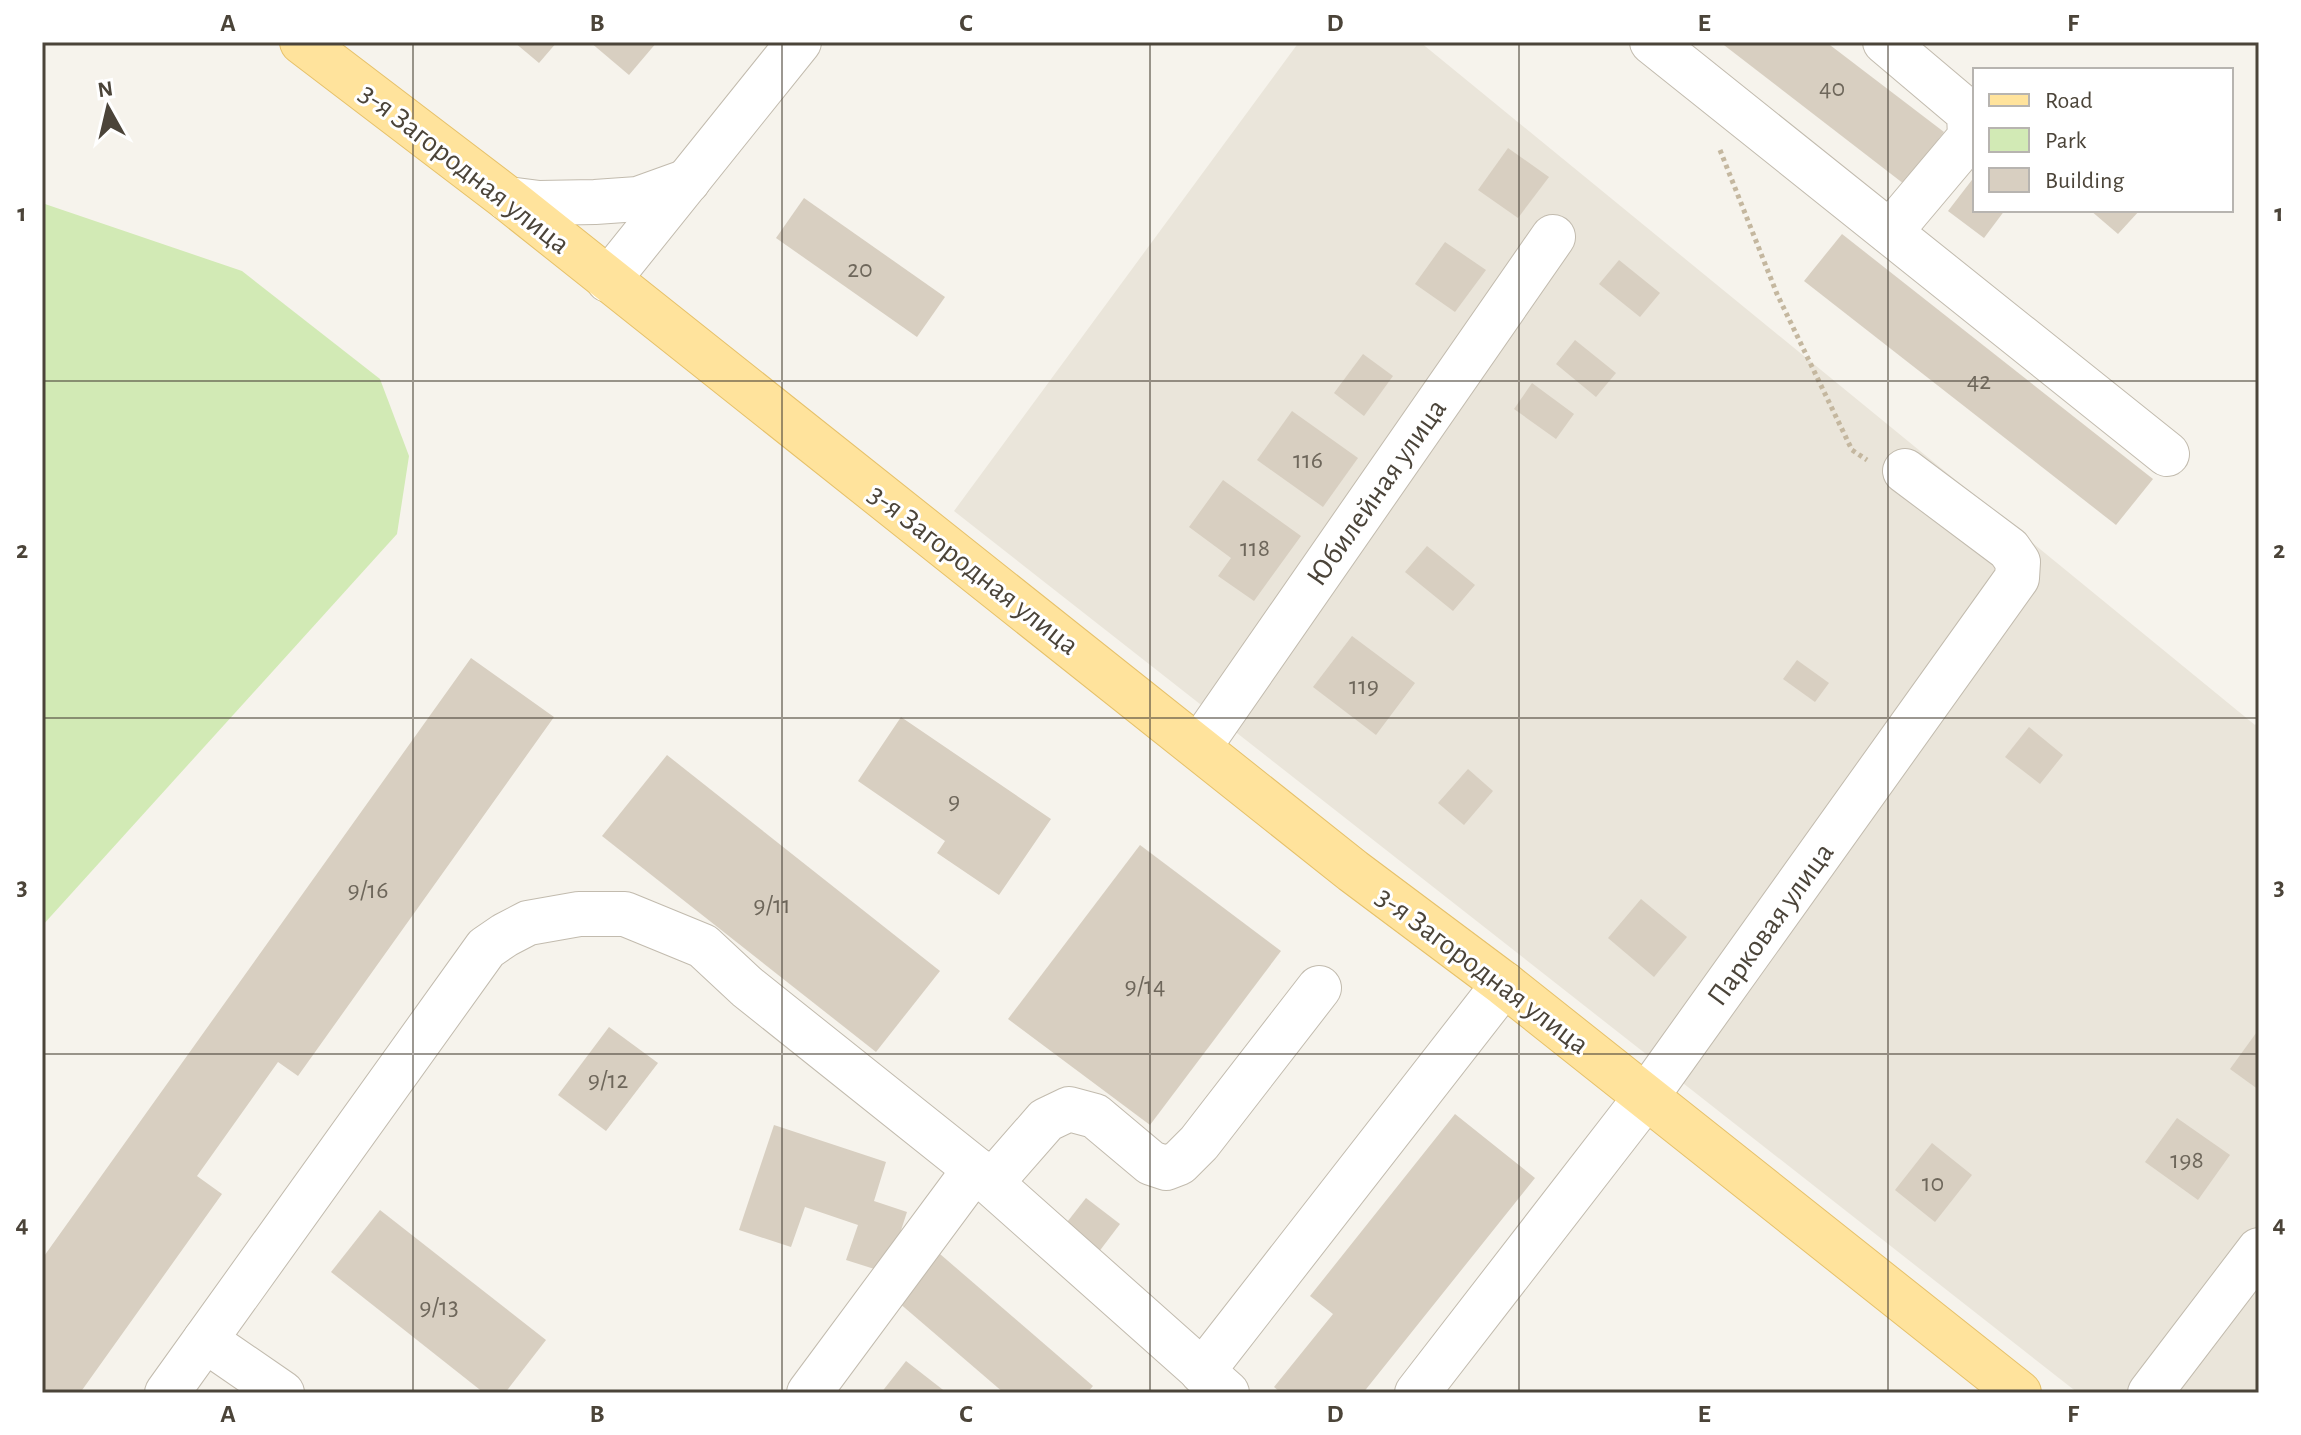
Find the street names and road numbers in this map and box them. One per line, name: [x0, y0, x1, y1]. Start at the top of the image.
street label: 3-я Загородная улица: [354, 78, 575, 260]
street label: Юбилейная улица: [1301, 394, 1452, 591]
street label: 3-я Загородная улица: [863, 479, 1084, 661]
street label: Парковая улица: [1702, 838, 1840, 1012]
street label: 3-я Загородная улица: [1371, 881, 1594, 1060]

